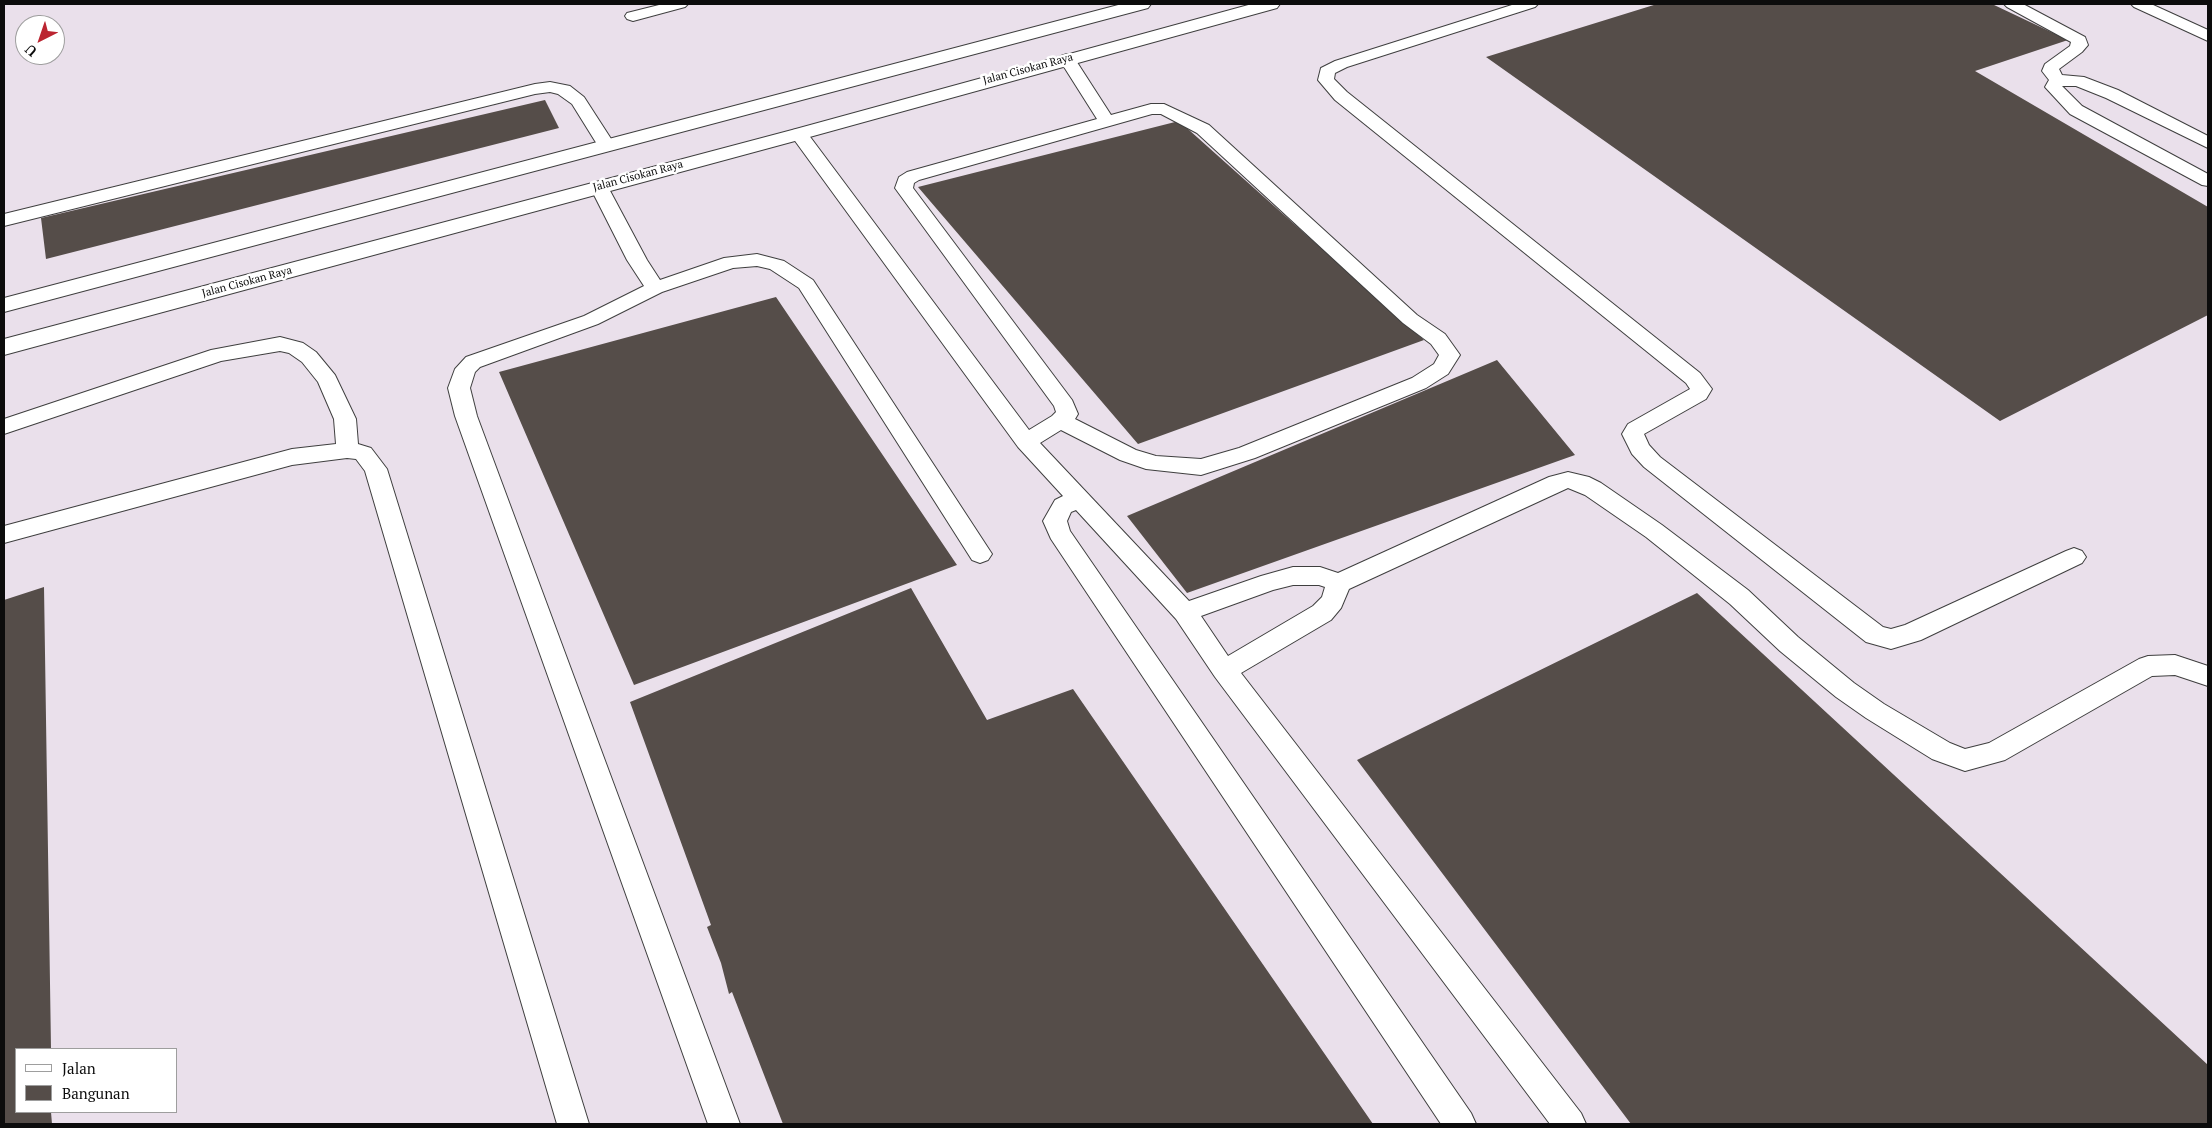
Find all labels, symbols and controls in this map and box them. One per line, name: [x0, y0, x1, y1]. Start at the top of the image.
north arrow: [15, 15, 65, 65]
text: U: [20, 40, 41, 61]
street label: Jalan Cisokan Raya: [982, 51, 1074, 87]
street label: Jalan Cisokan Raya: [592, 158, 684, 194]
street label: Jalan Cisokan Raya: [201, 264, 293, 300]
legend: [15, 1048, 178, 1113]
text: Jalan: [62, 1058, 96, 1078]
text: Bangunan: [62, 1083, 130, 1103]

